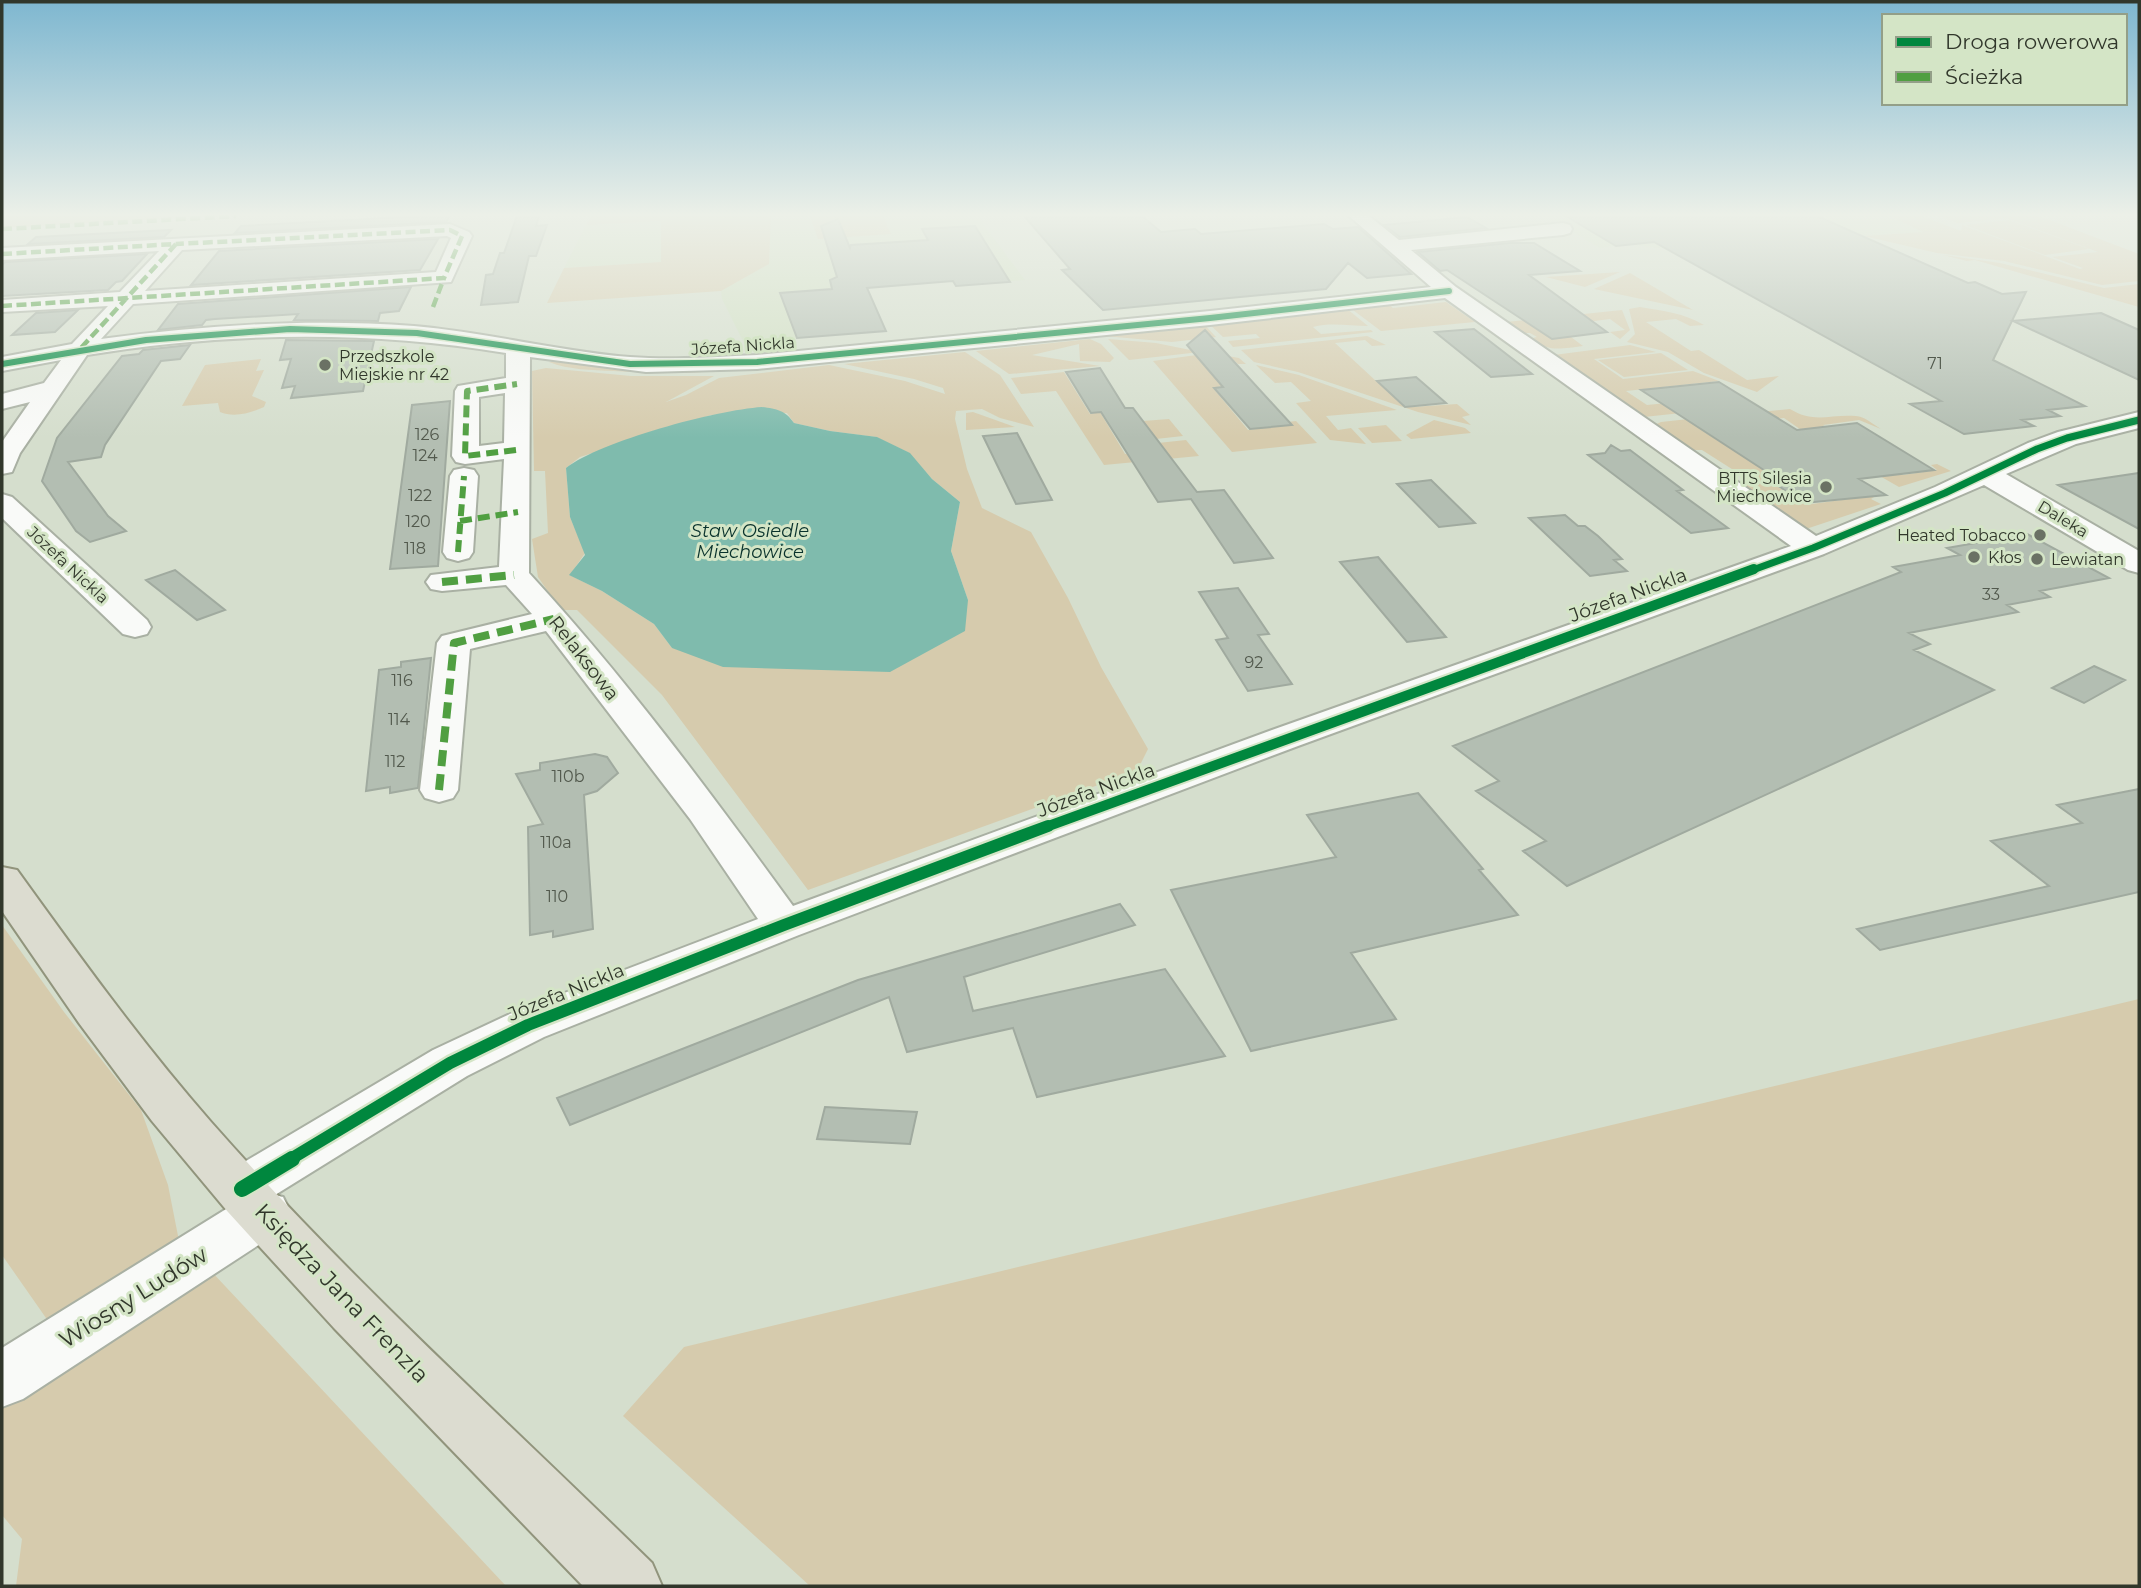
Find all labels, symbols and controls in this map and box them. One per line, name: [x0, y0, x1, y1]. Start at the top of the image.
legend: [1882, 14, 2127, 105]
text: Droga rowerowa: [1945, 29, 2119, 54]
text: Ścieżka: [1945, 64, 2023, 89]
street label: Józefa Nickla: [689, 333, 796, 359]
place label: Przedszkole Miejskie nr 42: [339, 347, 449, 384]
house number: 71: [1927, 354, 1943, 373]
marker: Przedszkole Miejskie nr 42: [317, 357, 333, 373]
house number: 126: [415, 425, 440, 444]
house number: 124: [412, 446, 438, 465]
place label: BTTS Silesia Miechowice: [1716, 469, 1812, 506]
marker: BTTS Silesia Miechowice: [1818, 479, 1834, 495]
house number: 122: [408, 486, 432, 505]
street label: Daleka: [2034, 497, 2092, 541]
house number: 120: [405, 512, 431, 531]
water label: Staw Osiedle Miechowice: [691, 520, 809, 563]
street label: Józefa Nickla: [23, 522, 113, 607]
place label: Heated Tobacco: [1897, 526, 2026, 545]
marker: Heated Tobacco: [2032, 527, 2048, 543]
house number: 118: [404, 539, 426, 558]
place label: Kłos: [1988, 548, 2022, 567]
marker: Kłos: [1966, 549, 1982, 565]
place label: Lewiatan: [2051, 550, 2124, 569]
marker: Lewiatan: [2029, 551, 2045, 567]
street label: Józefa Nickla: [1565, 563, 1690, 627]
house number: 33: [1982, 585, 2000, 604]
street label: Relaksowa: [544, 611, 624, 705]
house number: 92: [1245, 653, 1263, 672]
house number: 116: [391, 671, 413, 690]
house number: 114: [388, 710, 410, 729]
house number: 112: [385, 752, 405, 771]
street label: Józefa Nickla: [1033, 758, 1158, 822]
house number: 110b: [552, 767, 585, 786]
house number: 110a: [540, 833, 572, 852]
house number: 110: [546, 887, 568, 906]
street label: Józefa Nickla: [504, 958, 628, 1026]
street label: Księdza Jana Frenzla: [249, 1197, 435, 1389]
street label: Wiosny Ludów: [54, 1240, 213, 1354]

